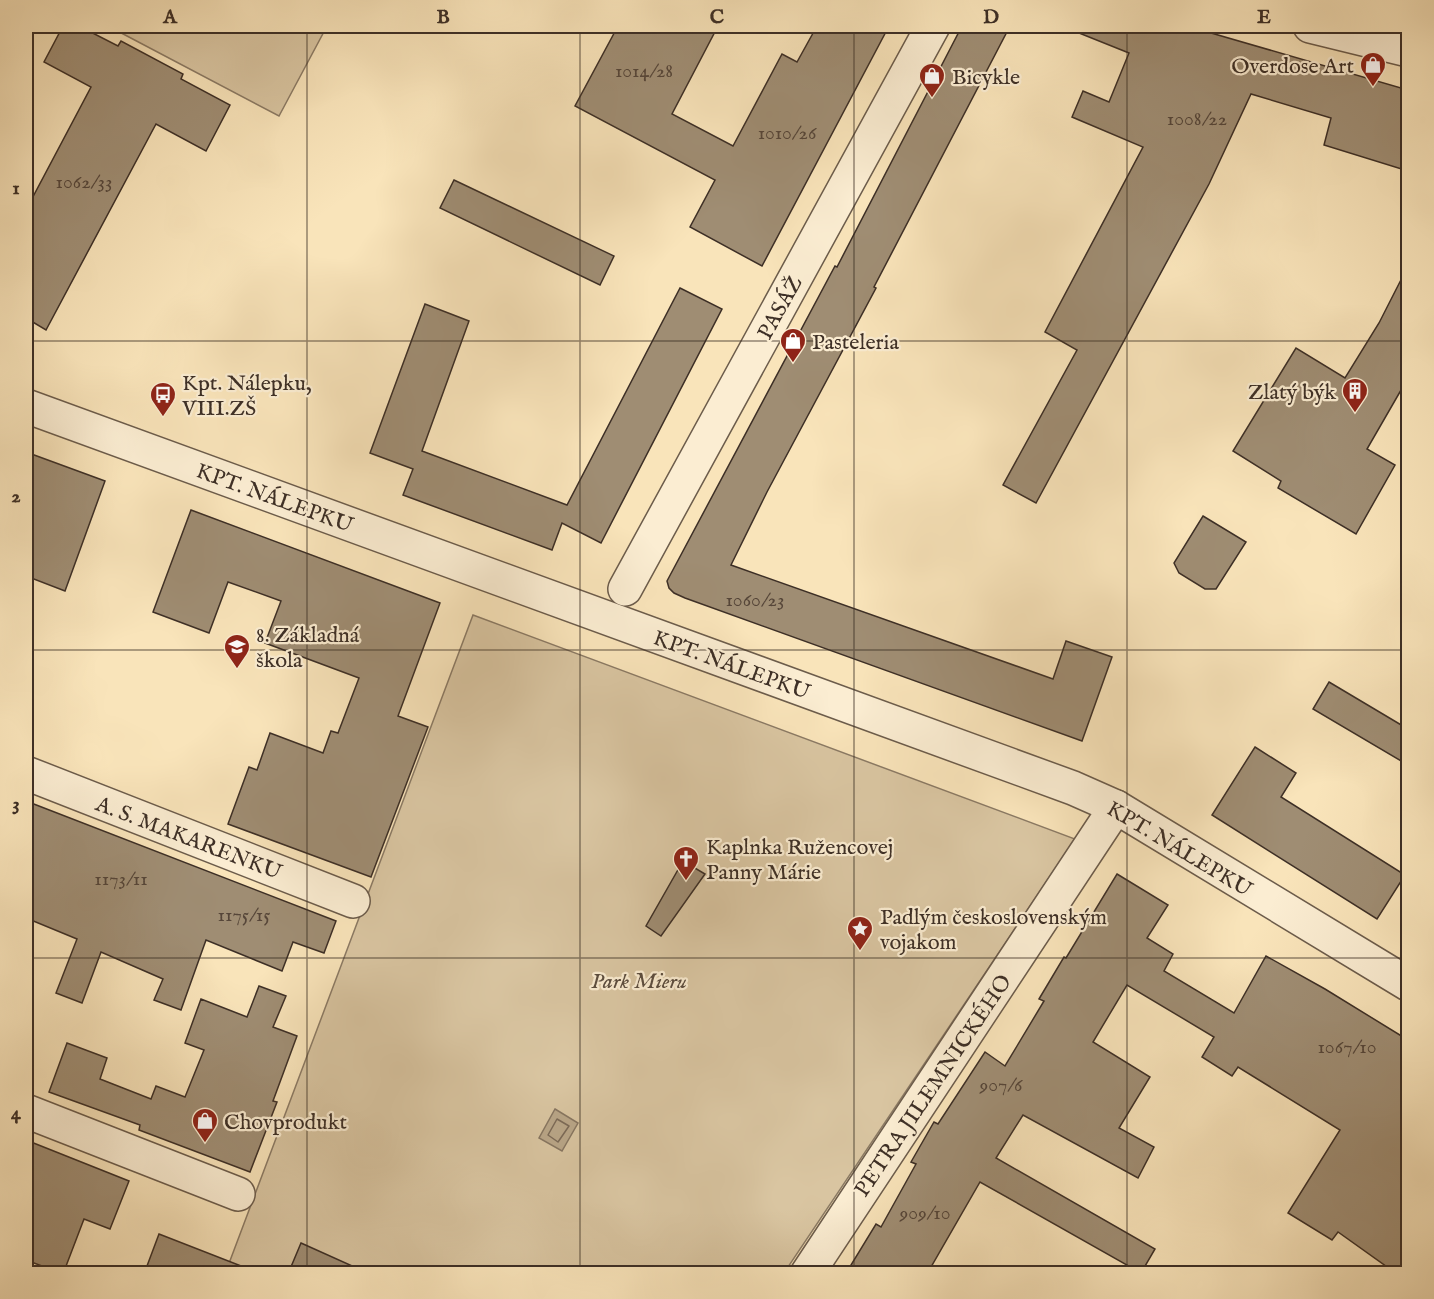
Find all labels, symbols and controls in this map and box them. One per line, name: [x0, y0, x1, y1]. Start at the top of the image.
text: A: [162, 5, 178, 30]
text: B: [436, 5, 450, 30]
text: C: [710, 5, 724, 30]
text: D: [983, 5, 999, 30]
text: E: [1257, 5, 1271, 30]
shop icon: Overdose Art: [1358, 50, 1388, 88]
place label: Overdose Art: [1231, 53, 1354, 81]
house number: 1014/28: [615, 59, 673, 84]
shop icon: Bicykle: [917, 61, 947, 99]
place label: Bicykle: [952, 64, 1020, 92]
house number: 1008/22: [1167, 107, 1227, 132]
house number: 1010/26: [758, 121, 817, 146]
house number: 1062/33: [56, 170, 112, 195]
text: 1: [12, 176, 20, 201]
street label: PASÁŽ: [752, 271, 810, 345]
shop icon: Pasteleria: [778, 326, 808, 364]
place label: Pasteleria: [812, 329, 899, 357]
place label: Kpt. Nálepku, VIII.ZŠ: [181, 370, 312, 423]
building icon: Zlatý býk: [1340, 376, 1370, 414]
place label: Zlatý býk: [1248, 379, 1336, 407]
bus stop icon: Kpt. Nálepku, VIII.ZŠ: [148, 380, 178, 418]
street label: KPT. NÁLEPKU: [192, 458, 357, 540]
text: 2: [11, 484, 21, 509]
house number: 1060/23: [726, 588, 784, 613]
place label: 8. Základná škola: [256, 622, 360, 675]
street label: KPT. NÁLEPKU: [649, 625, 814, 707]
school or university icon: 8. Základná škola: [222, 632, 252, 670]
street label: A. S. MAKARENKU: [90, 790, 286, 887]
text: 3: [12, 792, 20, 817]
street label: KPT. NÁLEPKU: [1101, 795, 1257, 904]
place label: Kaplnka Ružencovej Panny Márie: [706, 834, 893, 887]
church icon: Kaplnka Ružencovej Panny Márie: [671, 844, 701, 882]
house number: 1173/11: [94, 867, 148, 892]
house number: 1175/15: [217, 903, 271, 928]
place label: Padlým československým vojakom: [880, 904, 1107, 957]
place icon: Padlým československým vojakom: [845, 914, 875, 952]
park label: Park Mieru: [591, 968, 687, 996]
street label: PETRA JILEMNICKÉHO: [849, 970, 1019, 1203]
house number: 1067/10: [1318, 1035, 1376, 1060]
house number: 907/6: [978, 1073, 1023, 1098]
text: 4: [11, 1101, 22, 1126]
shop icon: Chovprodukt: [190, 1106, 220, 1144]
place label: Chovprodukt: [224, 1109, 347, 1137]
house number: 909/10: [898, 1201, 951, 1226]

